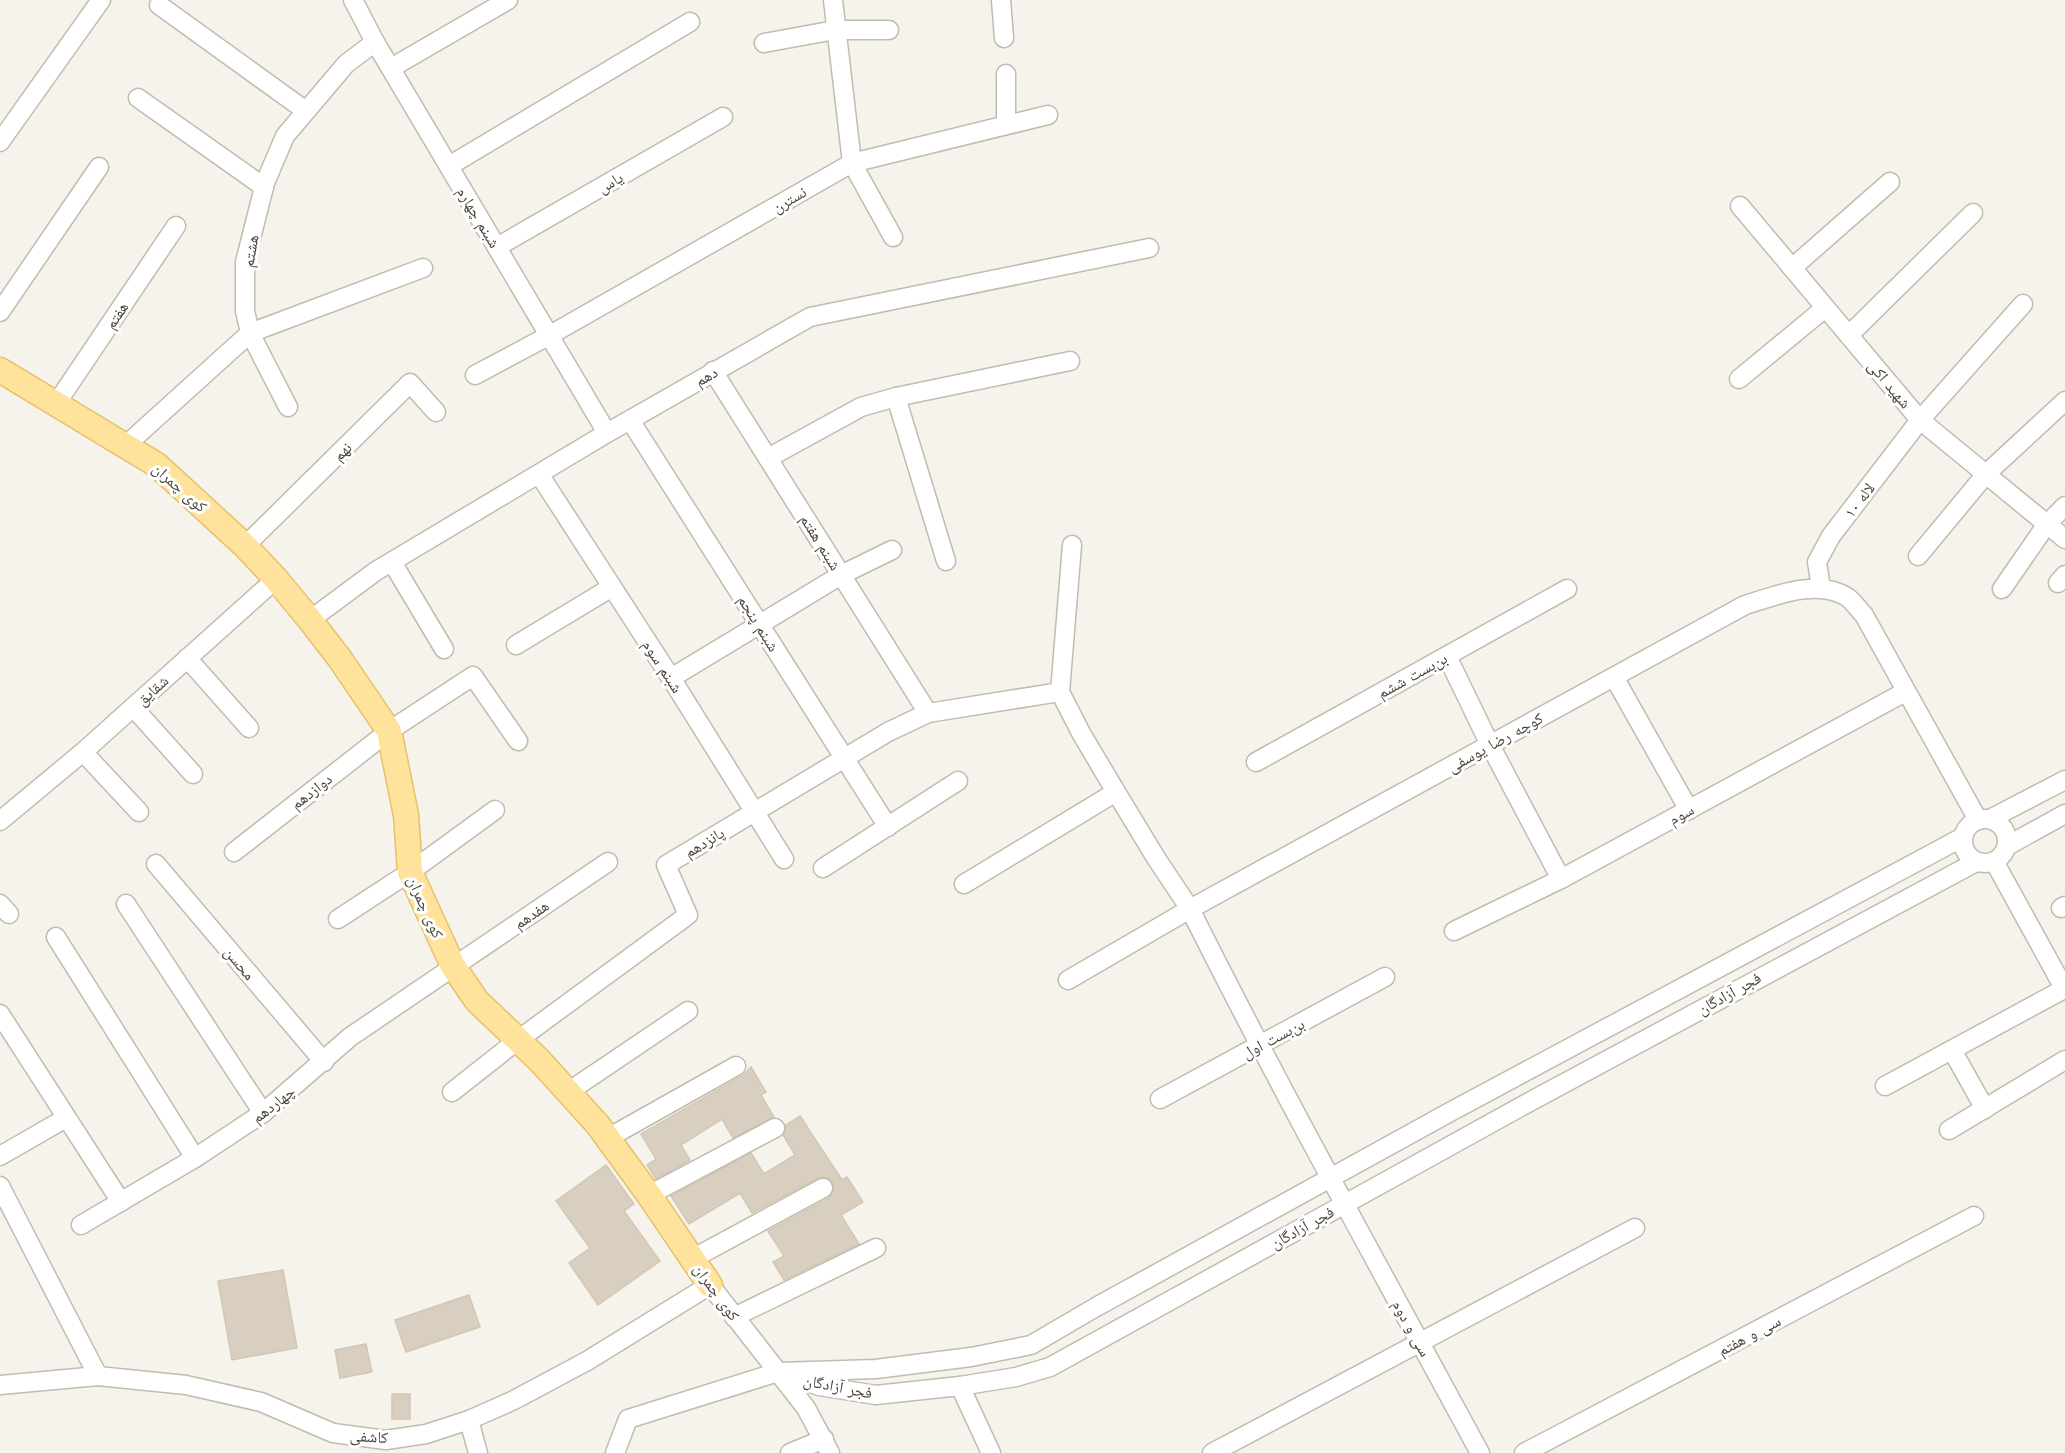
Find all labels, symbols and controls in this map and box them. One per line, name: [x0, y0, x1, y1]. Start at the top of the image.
street label: یاس: [594, 168, 627, 198]
street label: نسترن: [769, 182, 810, 218]
street label: شبنم چهارم: [452, 183, 504, 252]
street label: هشتم: [238, 233, 264, 269]
street label: هفتم: [101, 298, 133, 333]
street label: شهید اکی: [1863, 356, 1915, 413]
street label: دهم: [691, 362, 722, 391]
street label: نهم: [329, 438, 356, 465]
street label: کوی چمران: [148, 459, 211, 517]
street label: لاله ۱۰: [1840, 479, 1879, 521]
street label: شبنم هفتم: [795, 511, 845, 574]
street label: شبنم پنجم: [733, 591, 783, 656]
street label: شبنم سوم: [638, 636, 687, 697]
street label: بن‌بست ششم: [1374, 648, 1451, 703]
street label: شقایق: [132, 671, 173, 710]
street label: کوچه رضا یوسفی: [1444, 708, 1547, 777]
street label: دوازدهم: [287, 769, 336, 814]
street label: سوم: [1665, 800, 1698, 830]
street label: پانزدهم: [681, 823, 729, 863]
street label: کوی چمران: [403, 873, 448, 942]
street label: هفدهم: [510, 896, 553, 934]
street label: محسن: [219, 943, 259, 985]
street label: فجر آزادگان: [1694, 968, 1765, 1020]
street label: بن‌بست اول: [1239, 1014, 1308, 1064]
street label: چهاردهم: [248, 1082, 299, 1128]
street label: فجر آزادگان: [1267, 1202, 1338, 1254]
street label: کوی چمران: [689, 1260, 744, 1325]
street label: سی و دوم: [1387, 1297, 1435, 1360]
street label: سی و هفتم: [1715, 1311, 1784, 1361]
street label: فجر آزادگان: [802, 1371, 874, 1403]
street label: کاشفی: [349, 1426, 389, 1448]

